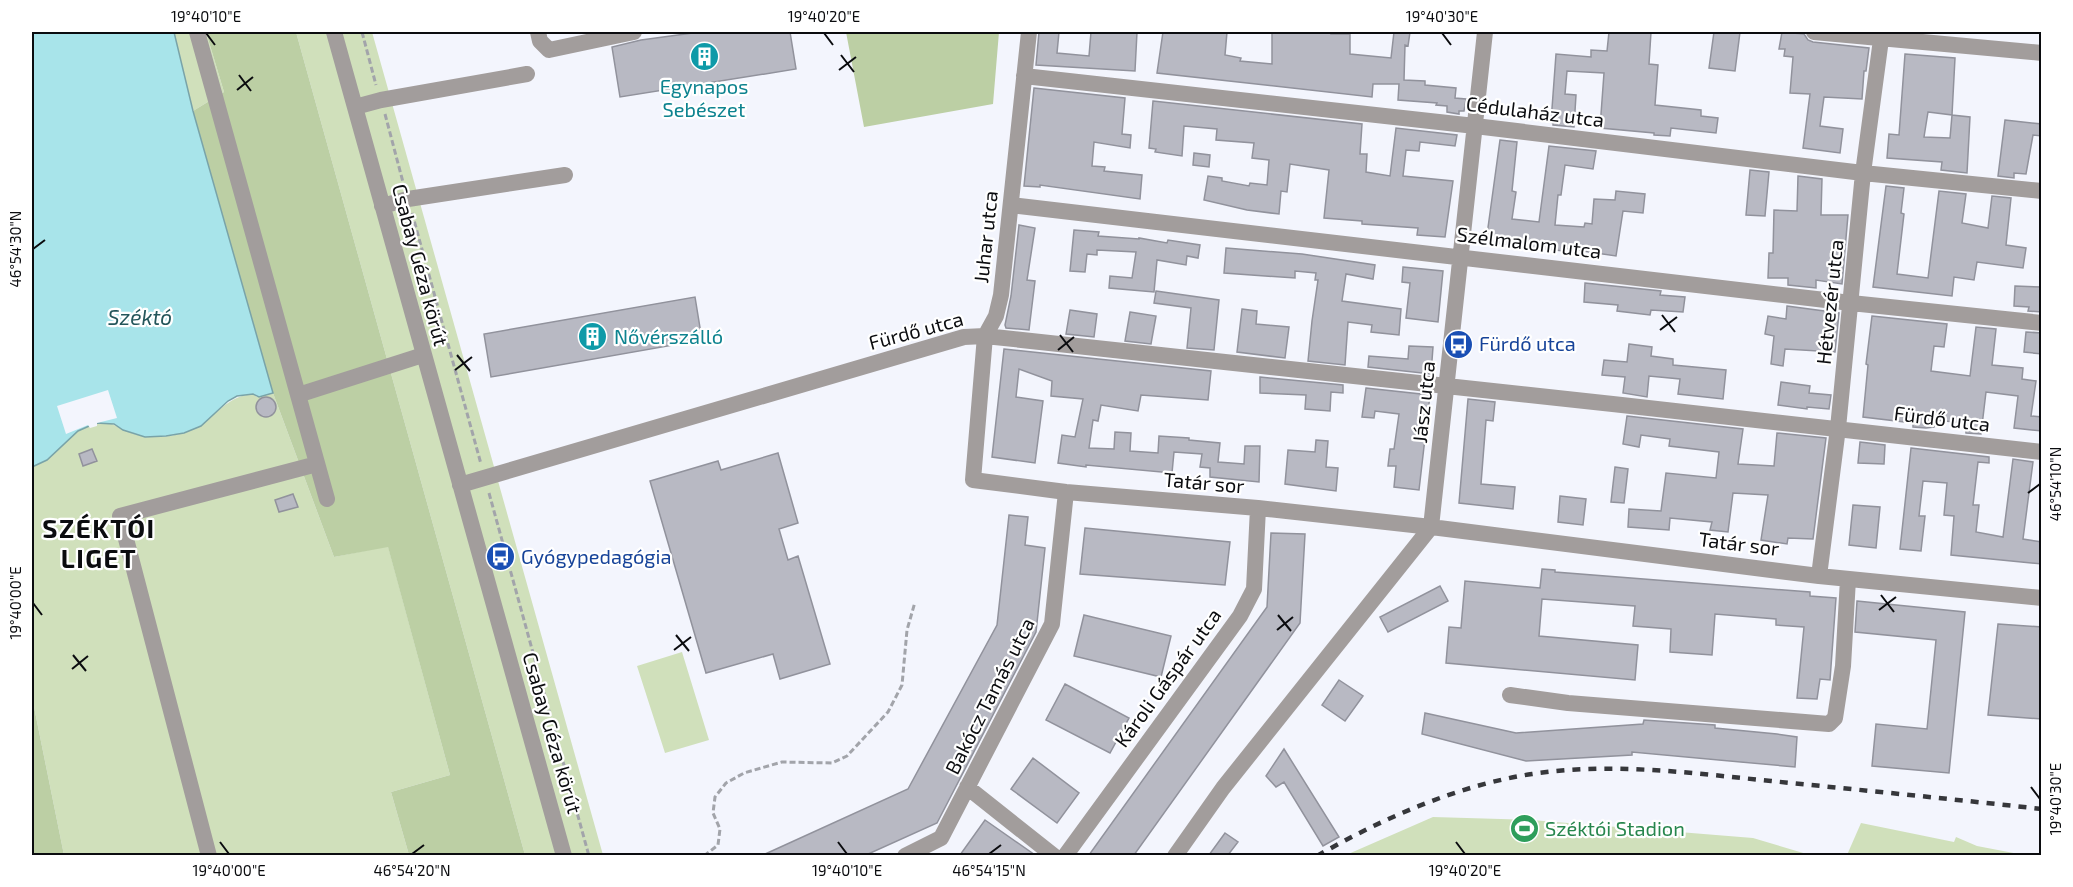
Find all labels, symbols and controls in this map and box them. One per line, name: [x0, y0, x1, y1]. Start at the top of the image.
text: 19°40'10"E: [171, 7, 241, 25]
text: 19°40'20"E: [788, 7, 860, 25]
text: 19°40'30"E: [1406, 7, 1478, 25]
building icon: Egynapos Sebészet: [688, 40, 720, 72]
place label: Egynapos Sebészet: [660, 74, 748, 121]
street label: Cédulaház utca: [1465, 91, 1606, 131]
street label: Csabay Géza körút: [388, 181, 454, 349]
street label: Juhar utca: [968, 190, 1002, 284]
text: 46°54'30"N: [6, 211, 24, 287]
street label: Szélmalom utca: [1455, 221, 1603, 263]
street label: Hétvezér utca: [1811, 238, 1848, 366]
water label: Széktó: [108, 304, 172, 329]
street label: Fürdő utca: [866, 306, 966, 354]
building icon: Nővérszálló: [577, 321, 609, 353]
place label: Nővérszálló: [614, 324, 723, 348]
bus stop icon: Fürdő utca: [1442, 328, 1474, 360]
place label: Fürdő utca: [1479, 331, 1576, 355]
street label: Jász utca: [1407, 360, 1439, 444]
street label: Fürdő utca: [1893, 400, 1992, 436]
text: 46°54'10"N: [2046, 447, 2064, 521]
street label: Tatár sor: [1163, 467, 1245, 497]
district label: SZÉKTÓI LIGET: [42, 512, 156, 573]
street label: Tatár sor: [1698, 526, 1781, 560]
bus stop icon: Gyógypedagógia: [484, 541, 516, 573]
place label: Gyógypedagógia: [521, 544, 671, 568]
text: 19°40'00"E: [6, 566, 24, 640]
street label: Károli Gáspár utca: [1109, 603, 1226, 751]
street label: Bakócz Tamás utca: [939, 613, 1039, 778]
street label: Csabay Géza körút: [518, 649, 588, 817]
text: 19°40'30"E: [2046, 763, 2064, 835]
sports icon: Széktói Stadion: [1508, 813, 1540, 845]
place label: Széktói Stadion: [1545, 816, 1685, 840]
text: 19°40'00"E: [192, 861, 266, 879]
text: 46°54'20"N: [374, 861, 450, 879]
text: 19°40'10"E: [812, 861, 882, 879]
text: 46°54'15"N: [952, 861, 1026, 879]
text: 19°40'20"E: [1429, 861, 1501, 879]

